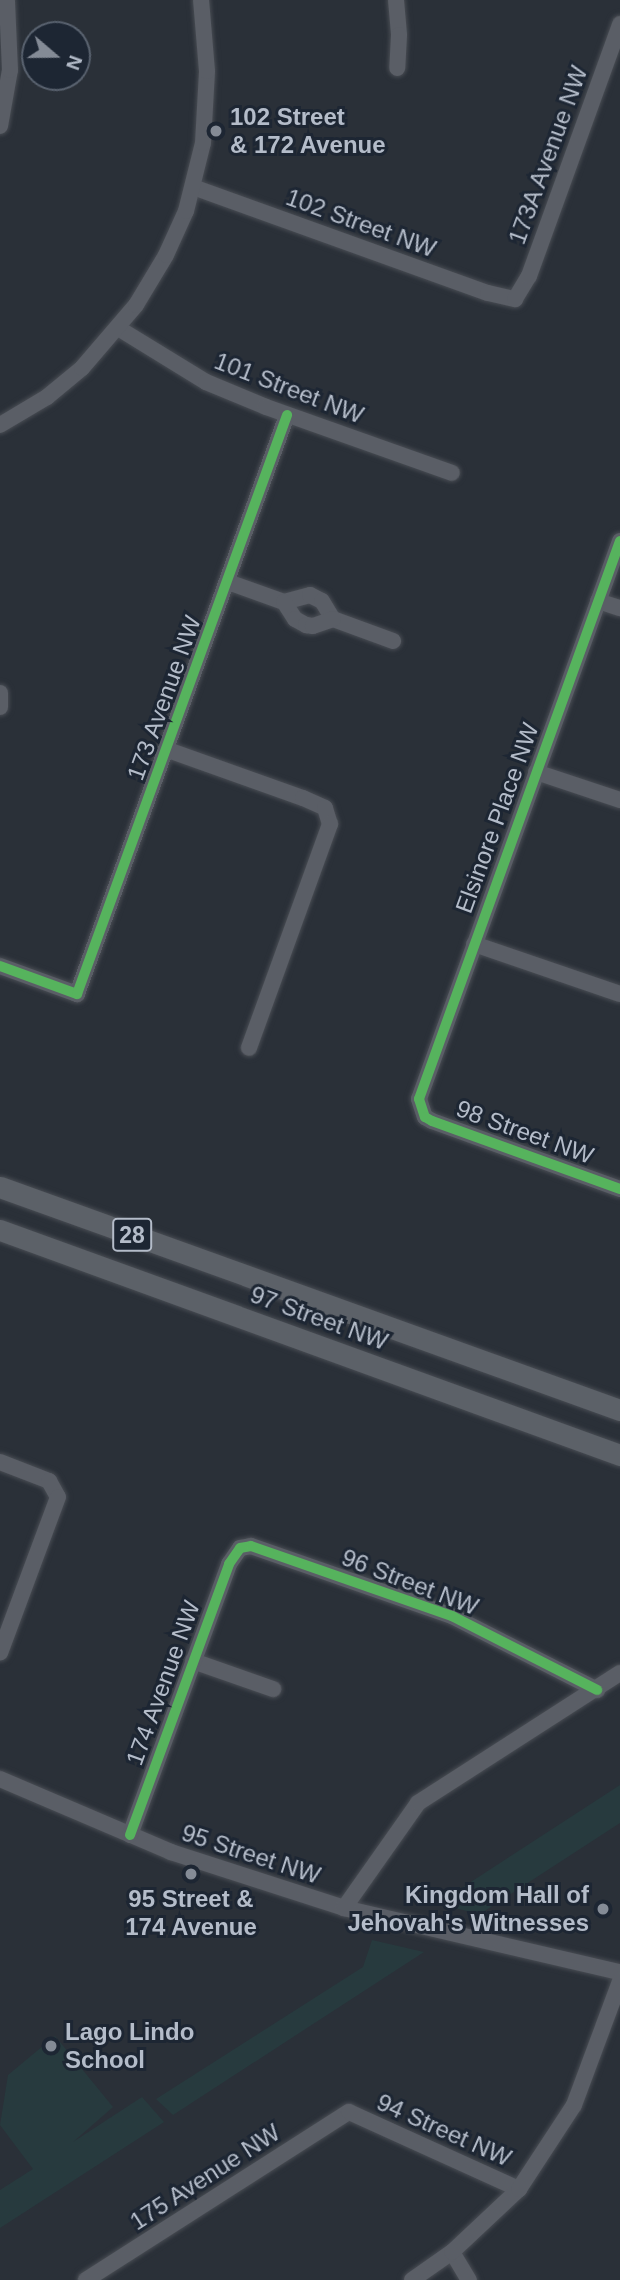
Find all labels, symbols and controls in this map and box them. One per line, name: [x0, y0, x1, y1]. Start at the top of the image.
north arrow: [21, 21, 91, 91]
text: N: [62, 53, 87, 73]
street label: 173A Avenue NW: [502, 61, 594, 249]
place label: 102 Street & 172 Avenue: [230, 103, 387, 159]
marker: 102 Street & 172 Avenue: [208, 123, 224, 139]
street label: 102 Street NW: [282, 183, 440, 263]
street label: 101 Street NW: [210, 346, 368, 430]
street label: 173 Avenue NW: [121, 611, 207, 785]
street label: Elsinore Place NW: [449, 719, 545, 917]
street label: 98 Street NW: [452, 1094, 598, 1170]
road number: 28: [111, 1216, 153, 1254]
street label: 97 Street NW: [246, 1280, 392, 1356]
street label: 96 Street NW: [338, 1543, 482, 1621]
street label: 174 Avenue NW: [120, 1596, 206, 1770]
street label: 95 Street NW: [178, 1818, 324, 1890]
marker: 95 Street & 174 Avenue: [183, 1866, 199, 1882]
place label: Kingdom Hall of Jehovah's Witnesses: [347, 1881, 589, 1937]
place label: 95 Street & 174 Avenue: [125, 1885, 257, 1941]
marker: Kingdom Hall of Jehovah's Witnesses: [595, 1901, 611, 1917]
place label: Lago Lindo School: [65, 2018, 194, 2074]
marker: Lago Lindo School: [43, 2038, 59, 2054]
street label: 94 Street NW: [372, 2088, 516, 2172]
street label: 175 Avenue NW: [124, 2117, 286, 2237]

